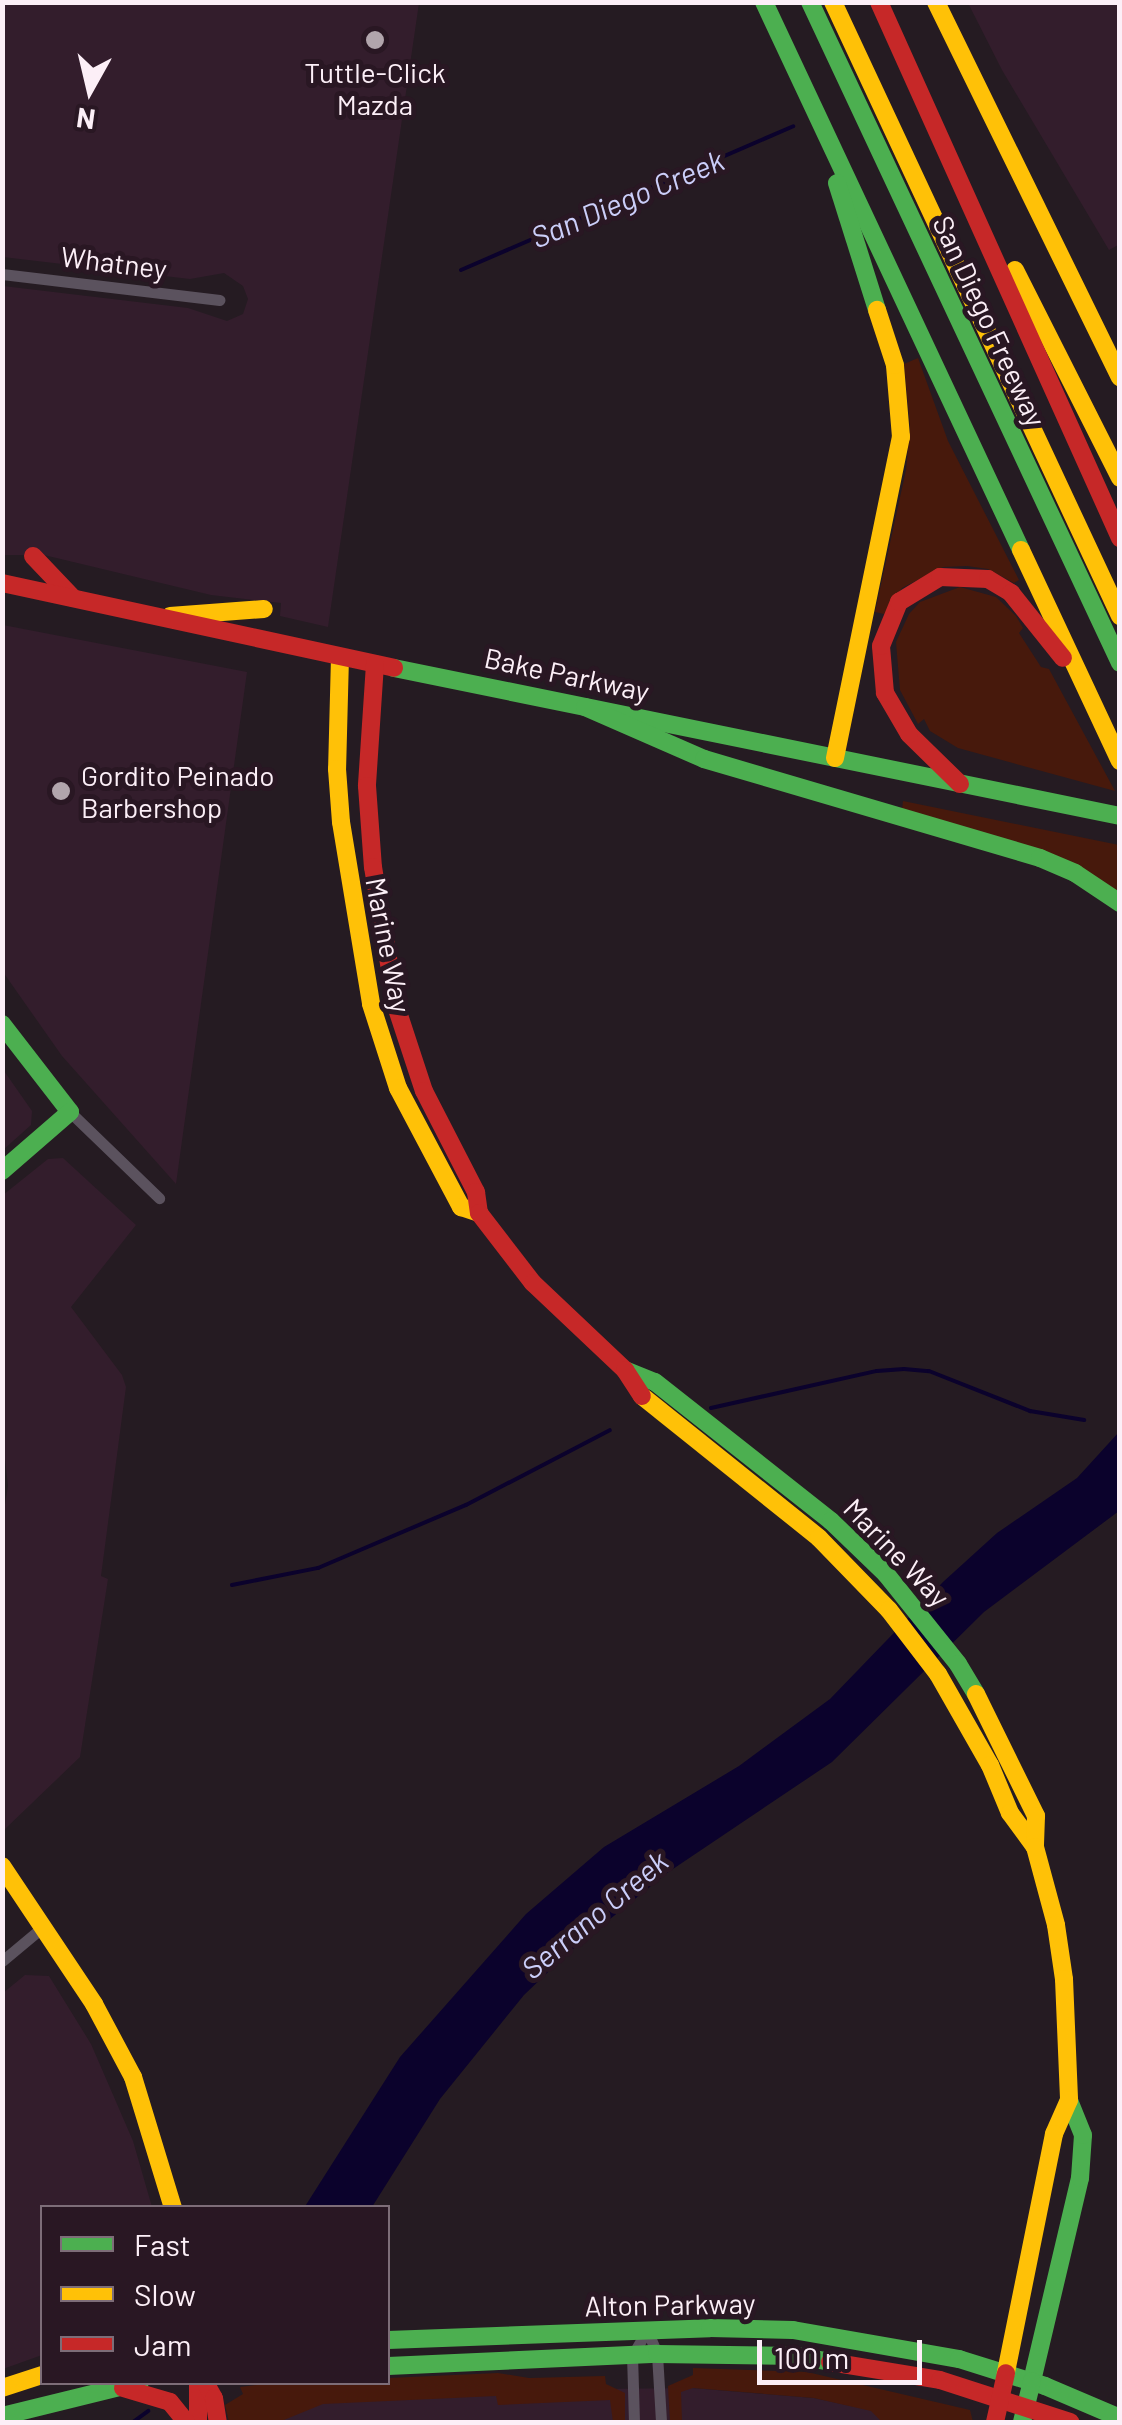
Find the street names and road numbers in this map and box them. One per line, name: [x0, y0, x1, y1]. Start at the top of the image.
street label: San Diego Freeway: [926, 210, 1054, 432]
street label: Whatney: [59, 239, 169, 285]
street label: Bake Parkway: [482, 640, 652, 708]
street label: Marine Way: [359, 874, 419, 1016]
street label: Marine Way: [837, 1491, 957, 1613]
street label: Alton Parkway: [584, 2286, 756, 2322]

